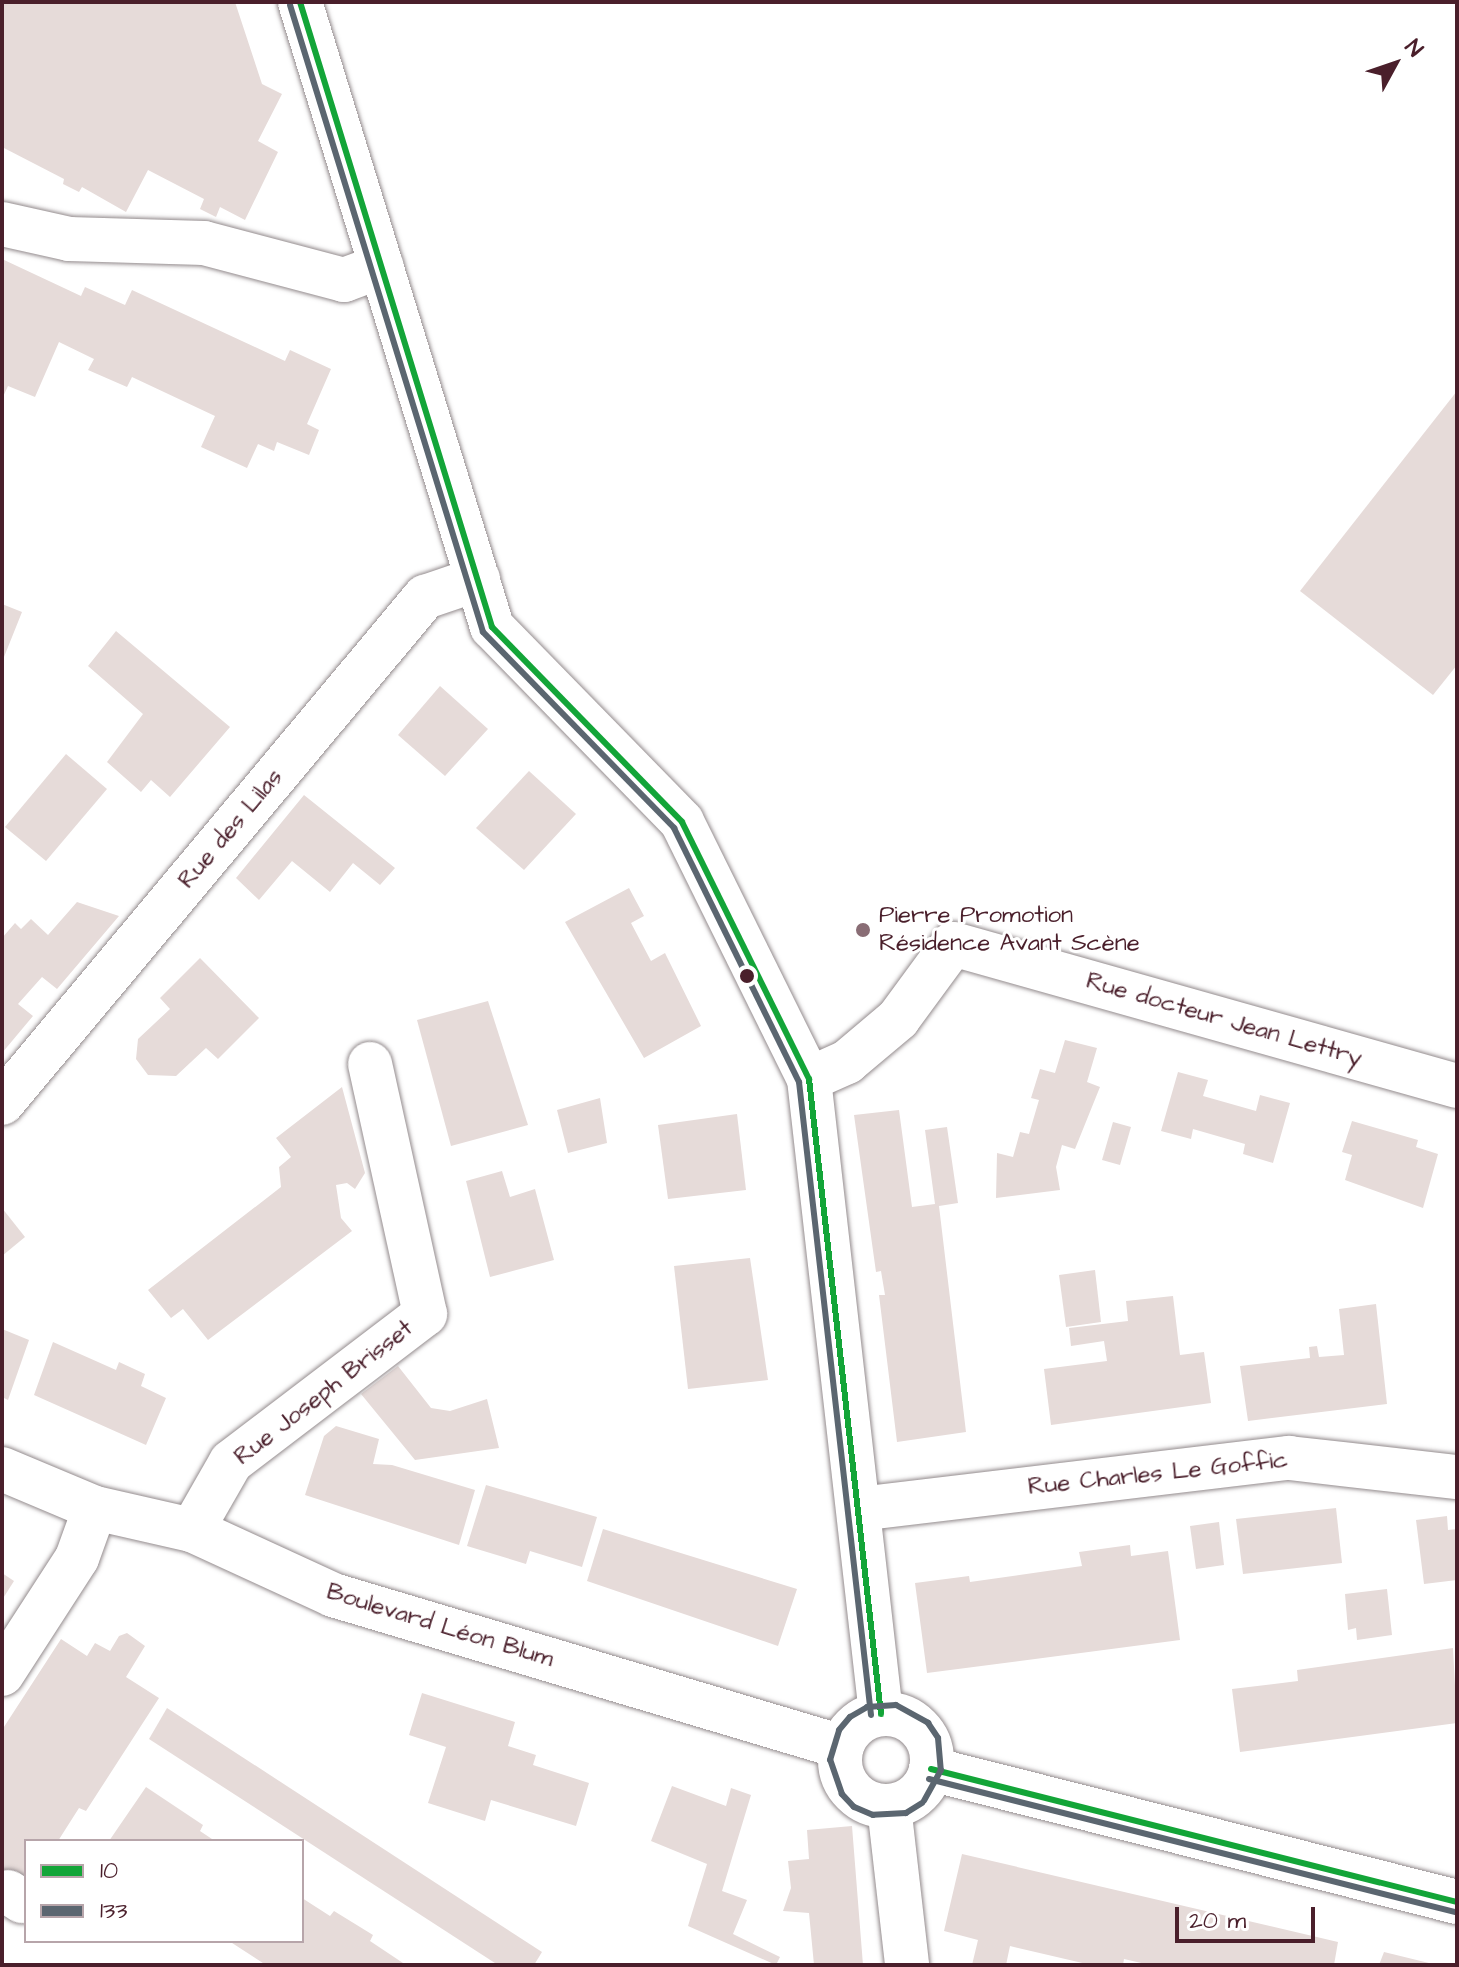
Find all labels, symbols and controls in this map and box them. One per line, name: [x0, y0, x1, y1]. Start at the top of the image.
north arrow: [1355, 24, 1435, 104]
text: N: [1397, 33, 1430, 63]
street label: Rue des Lilas: [173, 763, 289, 895]
place label: Pierre Promotion Résidence Avant Scène: [879, 902, 1140, 958]
marker: Pierre Promotion Résidence Avant Scène: [854, 921, 872, 939]
street label: Rue docteur Jean Lettry: [1083, 967, 1365, 1073]
unlabelled marker: [739, 968, 755, 984]
street label: Rue Joseph Brisset: [229, 1314, 419, 1472]
street label: Rue Charles Le Goffic: [1027, 1446, 1289, 1502]
street label: Boulevard Léon Blum: [323, 1578, 557, 1674]
legend: [24, 1839, 304, 1943]
text: 10: [100, 1854, 118, 1888]
scale bar: [1179, 1891, 1319, 1941]
text: 133: [100, 1894, 128, 1928]
text: 20 m: [1189, 1904, 1246, 1938]

